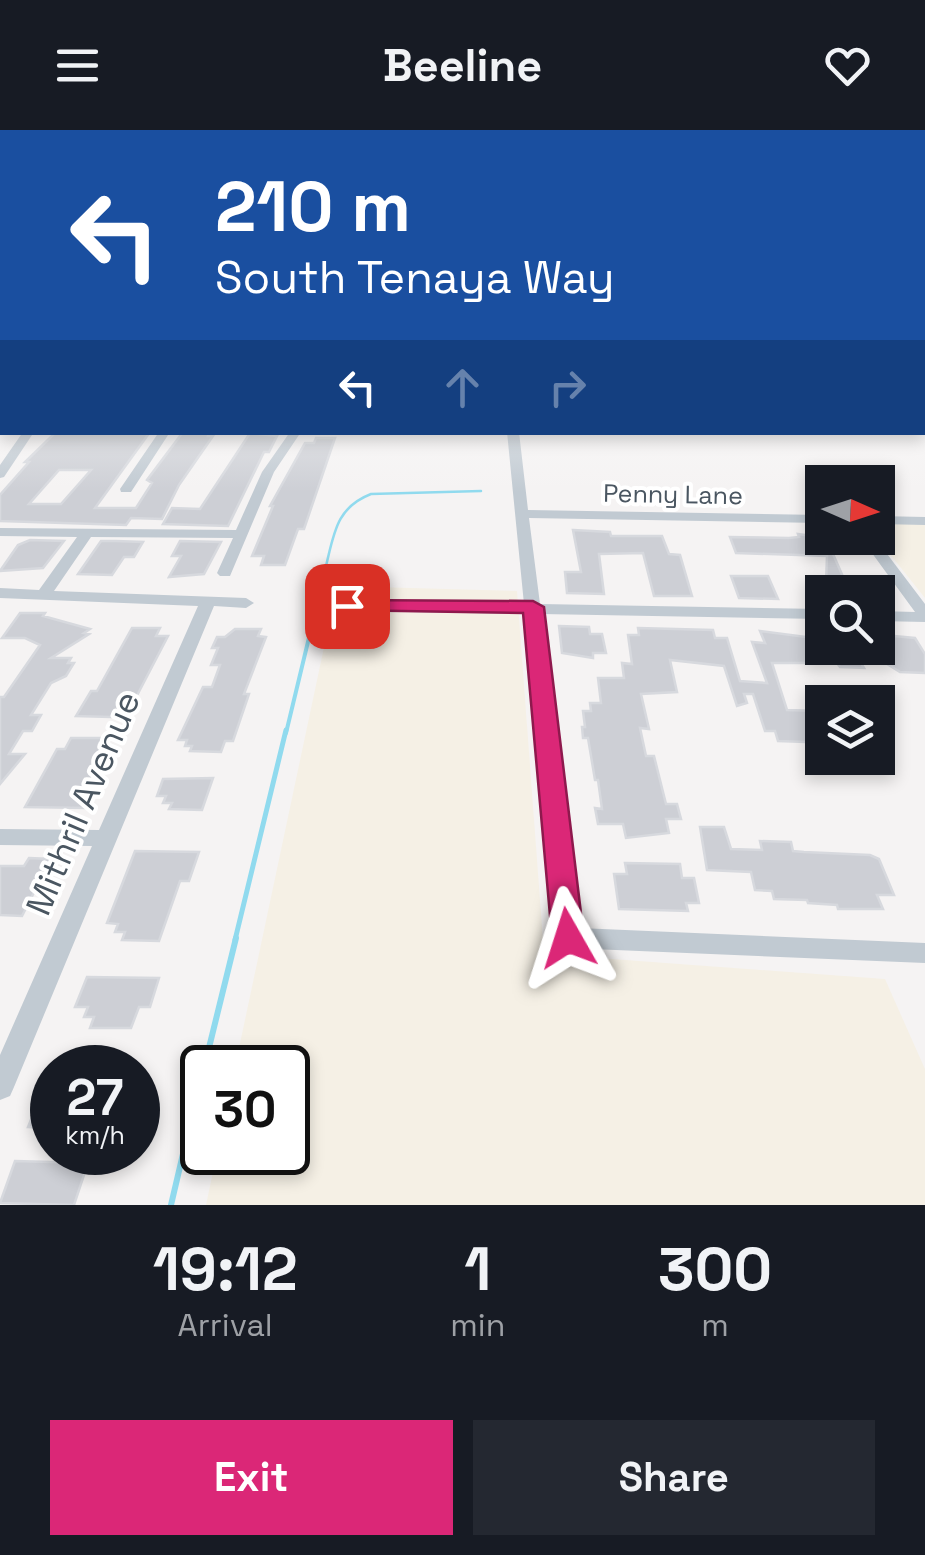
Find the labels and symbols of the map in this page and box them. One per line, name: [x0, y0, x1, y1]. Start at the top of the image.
north arrow: [805, 465, 895, 555]
street label: Penny Lane: [603, 477, 743, 511]
pin: [305, 564, 390, 649]
street label: Mithril Avenue: [16, 684, 150, 922]
position arrow: [516, 886, 620, 990]
speed limit sign: 30: [180, 1045, 310, 1175]

